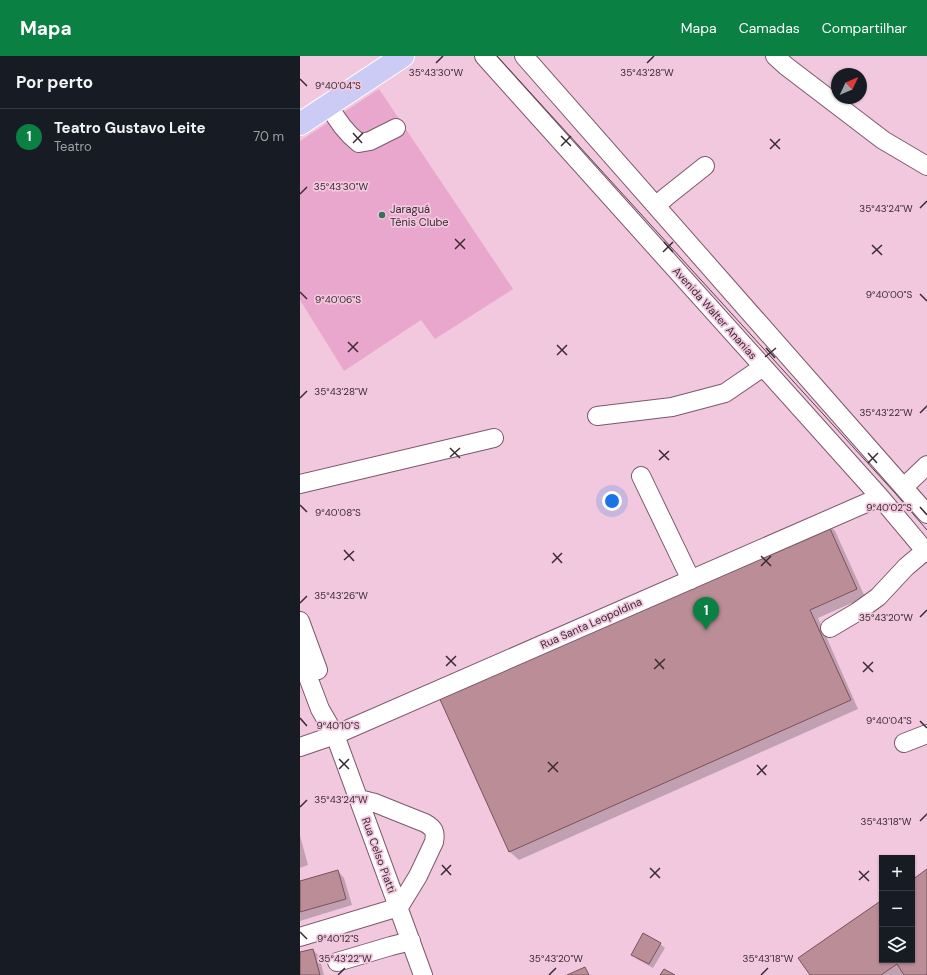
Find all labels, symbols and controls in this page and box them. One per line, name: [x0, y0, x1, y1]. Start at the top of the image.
text: Mapa: [20, 16, 72, 41]
text: Mapa: [681, 19, 717, 37]
text: Camadas: [739, 19, 800, 37]
text: Compartilhar: [822, 19, 907, 37]
text: 35°43'30"W: [409, 66, 463, 79]
text: 35°43'28"W: [620, 66, 674, 79]
north arrow: [831, 68, 867, 104]
text: Por perto: [16, 71, 93, 93]
text: 9°40'04"S: [315, 79, 361, 92]
text: Teatro Gustavo Leite: [54, 118, 206, 138]
text: 1: [27, 128, 31, 145]
text: 70 m: [253, 128, 284, 145]
text: Teatro: [54, 138, 92, 155]
text: 35°43'30"W: [314, 180, 368, 193]
place label: Jaraguá Tênis Clube: [390, 202, 449, 229]
text: 35°43'24"W: [859, 202, 913, 215]
marker: Jaraguá Tênis Clube: [377, 210, 387, 220]
street label: Avenida Walter Ananias: [670, 264, 760, 362]
text: 9°40'00"S: [866, 288, 912, 301]
text: 9°40'06"S: [315, 293, 361, 306]
text: 35°43'28"W: [314, 385, 368, 398]
text: 35°43'22"W: [859, 406, 913, 419]
your location: [602, 491, 622, 511]
text: 9°40'02"S: [866, 501, 912, 514]
text: 9°40'08"S: [315, 506, 361, 519]
text: 35°43'26"W: [314, 589, 368, 602]
street label: Rua Santa Leopoldina: [538, 594, 644, 652]
pin: 1: [693, 597, 719, 630]
text: 35°43'20"W: [859, 611, 913, 624]
text: 9°40'04"S: [866, 714, 912, 727]
text: 9°40'10"S: [317, 719, 360, 732]
text: 35°43'24"W: [314, 793, 368, 806]
street label: Rua Celso Piatti: [359, 815, 399, 895]
text: 35°43'18"W: [861, 815, 912, 828]
map controls: [879, 855, 915, 963]
button: +: [879, 855, 915, 891]
button: −: [879, 891, 915, 927]
button: layers: [879, 927, 915, 963]
text: 9°40'12"S: [317, 932, 359, 945]
text: 35°43'22"W: [318, 952, 372, 965]
text: 35°43'20"W: [529, 952, 583, 965]
text: 35°43'18"W: [743, 952, 794, 965]

